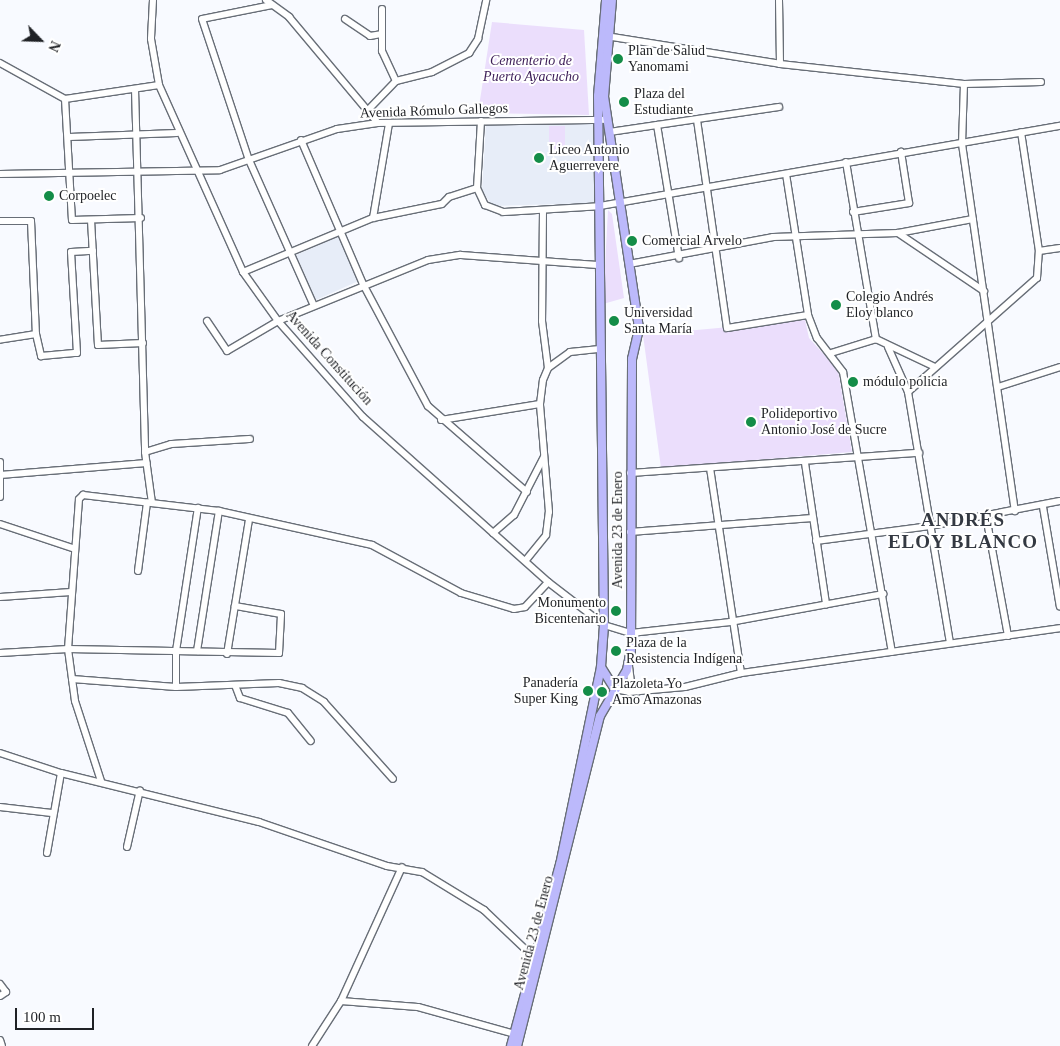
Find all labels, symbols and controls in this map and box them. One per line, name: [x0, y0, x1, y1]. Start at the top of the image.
north arrow: [15, 15, 65, 65]
text: N: [45, 39, 63, 54]
place label: Plan de Salud Yanomami: [628, 43, 705, 75]
park label: Cementerio de Puerto Ayacucho: [483, 53, 579, 85]
marker: Plan de Salud Yanomami: [612, 53, 624, 65]
place label: Plaza del Estudiante: [634, 86, 693, 118]
marker: Plaza del Estudiante: [618, 96, 630, 108]
street label: Avenida Rómulo Gallegos: [360, 100, 508, 122]
place label: Liceo Antonio Aguerrevere: [549, 142, 630, 174]
marker: Liceo Antonio Aguerrevere: [533, 152, 545, 164]
place label: Corpoelec: [59, 188, 117, 204]
marker: Corpoelec: [43, 190, 55, 202]
place label: Comercial Arvelo: [642, 233, 743, 249]
marker: Comercial Arvelo: [626, 235, 638, 247]
place label: Colegio Andrés Eloy blanco: [846, 289, 934, 322]
marker: Colegio Andrés Eloy blanco: [830, 299, 842, 311]
place label: Universidad Santa María: [624, 305, 692, 338]
street label: Avenida Constitución: [282, 307, 376, 409]
marker: Universidad Santa María: [608, 315, 620, 327]
place label: módulo policia: [863, 374, 947, 390]
marker: módulo policia: [847, 376, 859, 388]
place label: Polideportivo Antonio José de Sucre: [761, 406, 887, 438]
marker: Polideportivo Antonio José de Sucre: [745, 416, 757, 428]
street label: Avenida 23 de Enero: [610, 471, 626, 589]
district label: ANDRÉS ELOY BLANCO: [886, 509, 1040, 553]
place label: Monumento Bicentenario: [534, 595, 606, 628]
marker: Monumento Bicentenario: [610, 605, 622, 617]
place label: Plaza de la Resistencia Indígena: [626, 635, 742, 668]
marker: Plaza de la Resistencia Indígena: [610, 645, 622, 657]
place label: Panadería Super King: [514, 675, 578, 708]
place label: Plazoleta Yo Amo Amazonas: [612, 676, 703, 709]
marker: Panadería Super King: [582, 685, 594, 697]
marker: Plazoleta Yo Amo Amazonas: [596, 686, 608, 698]
street label: Avenida 23 de Enero: [511, 874, 557, 992]
scale bar: [18, 998, 96, 1030]
text: 100 m: [23, 1009, 61, 1025]

